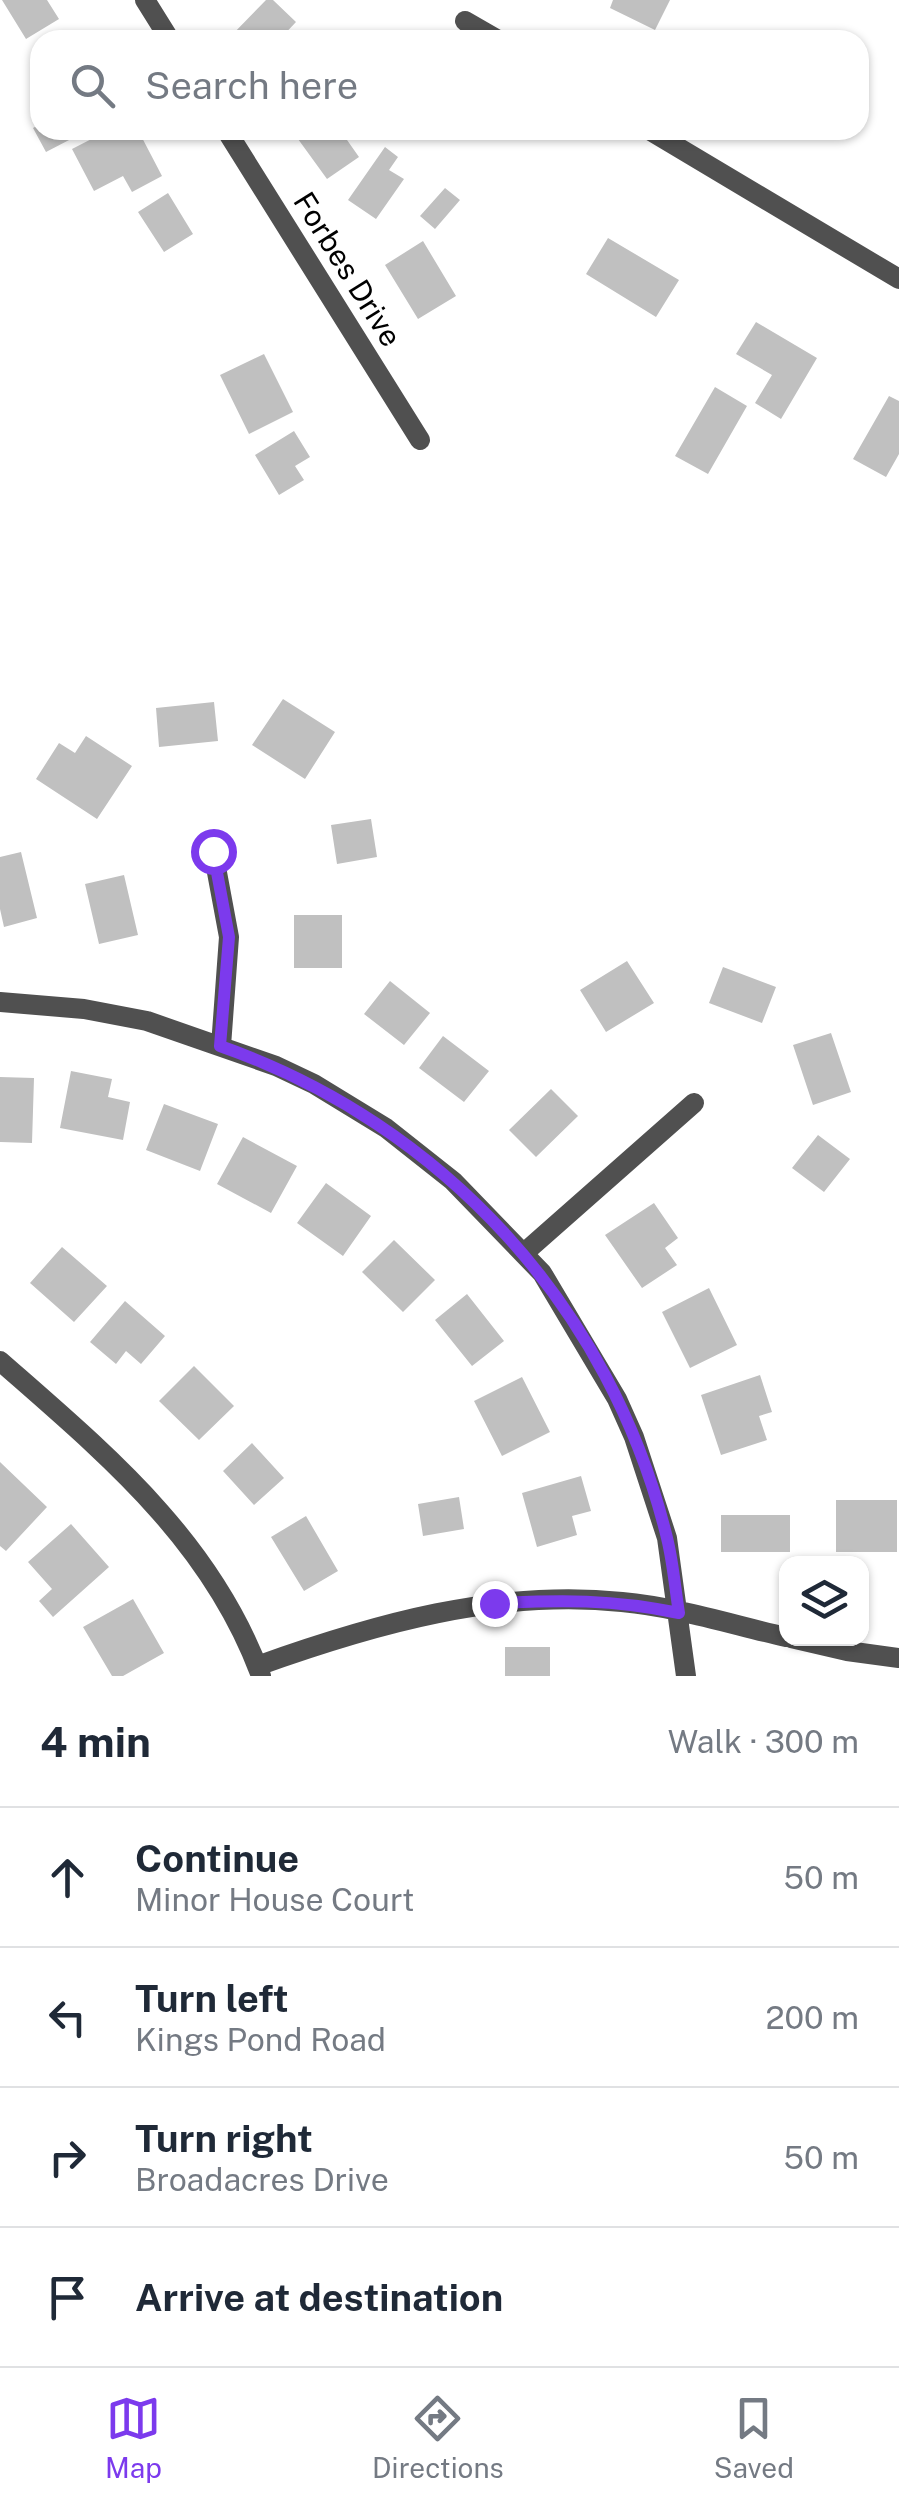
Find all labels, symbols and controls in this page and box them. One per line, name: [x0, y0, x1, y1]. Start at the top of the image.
search box: [30, 30, 869, 140]
icon: search: [65, 58, 120, 113]
text: Search here: [145, 63, 358, 108]
street label: Forbes Drive: [286, 185, 410, 353]
route start: [191, 829, 237, 875]
map controls: [779, 1556, 869, 1646]
button: layers: [779, 1556, 869, 1646]
route end: [472, 1581, 518, 1627]
text: 4 min: [40, 1717, 151, 1766]
text: Walk · 300 m: [668, 1723, 859, 1760]
text: Continue: [135, 1836, 299, 1881]
icon: ahead: [40, 1850, 95, 1905]
text: 50 m: [783, 1859, 859, 1896]
text: Minor House Court: [135, 1881, 414, 1918]
text: Turn left: [135, 1976, 289, 2021]
icon: left: [40, 1990, 95, 2045]
text: 200 m: [766, 1999, 859, 2036]
text: Kings Pond Road: [135, 2021, 386, 2058]
text: Turn right: [135, 2116, 313, 2161]
icon: right: [40, 2130, 95, 2185]
text: 50 m: [783, 2139, 859, 2176]
text: Broadacres Drive: [135, 2161, 389, 2198]
icon: arrive: [40, 2270, 95, 2325]
text: Arrive at destination: [135, 2275, 503, 2320]
tab: Map: [105, 2391, 162, 2484]
tab: Directions: [372, 2391, 504, 2484]
tab: Saved: [714, 2391, 794, 2484]

